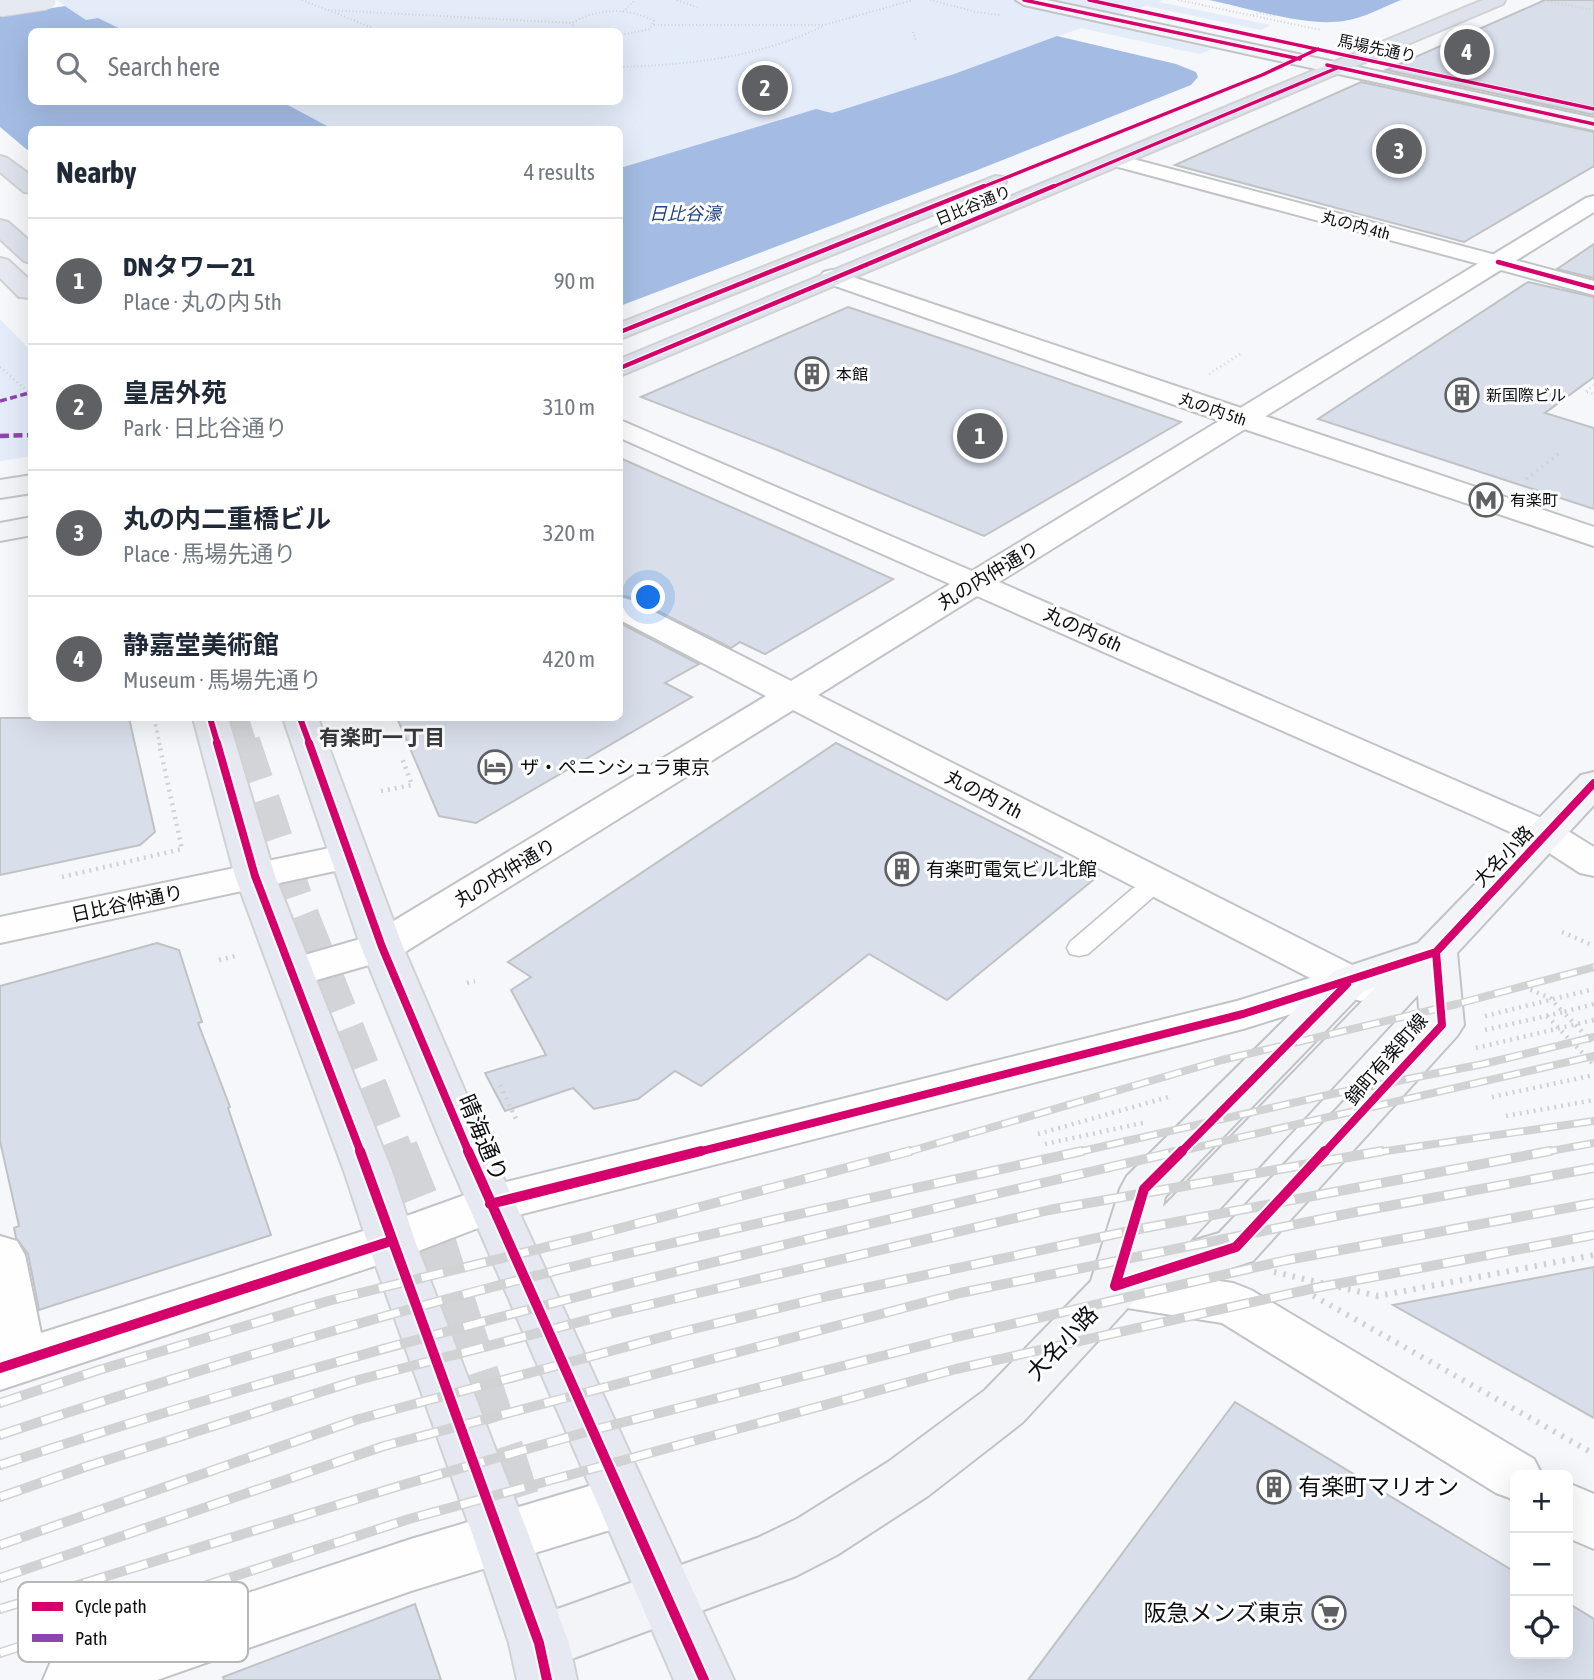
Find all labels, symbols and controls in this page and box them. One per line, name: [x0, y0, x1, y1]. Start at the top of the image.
pin: 4: [1444, 26, 1490, 78]
search box: [28, 28, 623, 105]
street label: 馬場先通り: [1336, 31, 1418, 65]
icon: search: [52, 48, 90, 86]
text: Search here: [108, 52, 220, 82]
pin: 2: [742, 62, 788, 114]
pin: 3: [1376, 125, 1422, 177]
text: Nearby: [56, 155, 136, 189]
text: 4 results: [524, 159, 595, 185]
street label: 日比谷通り: [933, 182, 1013, 228]
water label: 日比谷濠: [649, 203, 724, 224]
street label: 丸の内 4th: [1320, 207, 1392, 243]
text: DNタワー21: [123, 252, 255, 282]
text: 1: [74, 268, 84, 294]
text: 90 m: [554, 268, 595, 294]
text: Place · 丸の内 5th: [123, 289, 282, 315]
building icon: 本館: [793, 355, 831, 393]
place label: 本館: [836, 365, 868, 383]
building icon: 新国際ビル: [1443, 376, 1481, 414]
text: 皇居外苑: [123, 378, 227, 408]
place label: 新国際ビル: [1486, 386, 1566, 404]
street label: 丸の内 5th: [1177, 389, 1249, 429]
text: 2: [74, 394, 84, 420]
text: 310 m: [543, 394, 595, 420]
pin: 1: [957, 410, 1003, 462]
text: Park · 日比谷通り: [123, 415, 288, 441]
metro station icon: 有楽町: [1467, 481, 1505, 519]
place label: 有楽町: [1510, 491, 1558, 509]
text: 丸の内二重橋ビル: [123, 504, 331, 534]
text: 3: [74, 520, 84, 546]
text: 320 m: [543, 520, 595, 546]
street label: 丸の内仲通り: [933, 536, 1043, 614]
text: Place · 馬場先通り: [123, 541, 296, 567]
your location: [631, 580, 665, 614]
street label: 丸の内 6th: [1041, 602, 1125, 656]
text: 静嘉堂美術館: [123, 630, 279, 660]
text: 4: [74, 646, 84, 672]
text: 420 m: [543, 646, 595, 672]
text: Museum · 馬場先通り: [123, 667, 322, 693]
district label: 有楽町一丁目: [319, 725, 445, 749]
hotel icon: ザ・ペニンシュラ東京: [476, 748, 514, 786]
place label: ザ・ペニンシュラ東京: [520, 756, 710, 778]
street label: 丸の内 7th: [942, 765, 1026, 823]
street label: 大名小路: [1469, 821, 1537, 891]
street label: 丸の内仲通り: [450, 833, 560, 911]
building icon: 有楽町電気ビル北館: [883, 850, 921, 888]
place label: 有楽町電気ビル北館: [926, 858, 1097, 880]
street label: 日比谷仲通り: [69, 880, 185, 926]
street label: 錦町有楽町線: [1340, 1009, 1432, 1109]
street label: 晴海通り: [453, 1091, 513, 1185]
street label: 大名小路: [1021, 1300, 1103, 1386]
building icon: 有楽町マリオン: [1255, 1468, 1293, 1506]
map controls: [1510, 1470, 1573, 1659]
button: +: [1510, 1470, 1573, 1533]
place label: 有楽町マリオン: [1298, 1474, 1459, 1500]
button: −: [1510, 1533, 1573, 1596]
legend: [18, 1582, 248, 1662]
supermarket icon: 阪急メンズ東京: [1310, 1594, 1348, 1632]
text: Cycle path: [75, 1595, 147, 1617]
button: locate: [1510, 1596, 1573, 1659]
place label: 阪急メンズ東京: [1143, 1600, 1304, 1626]
text: Path: [75, 1627, 107, 1649]

